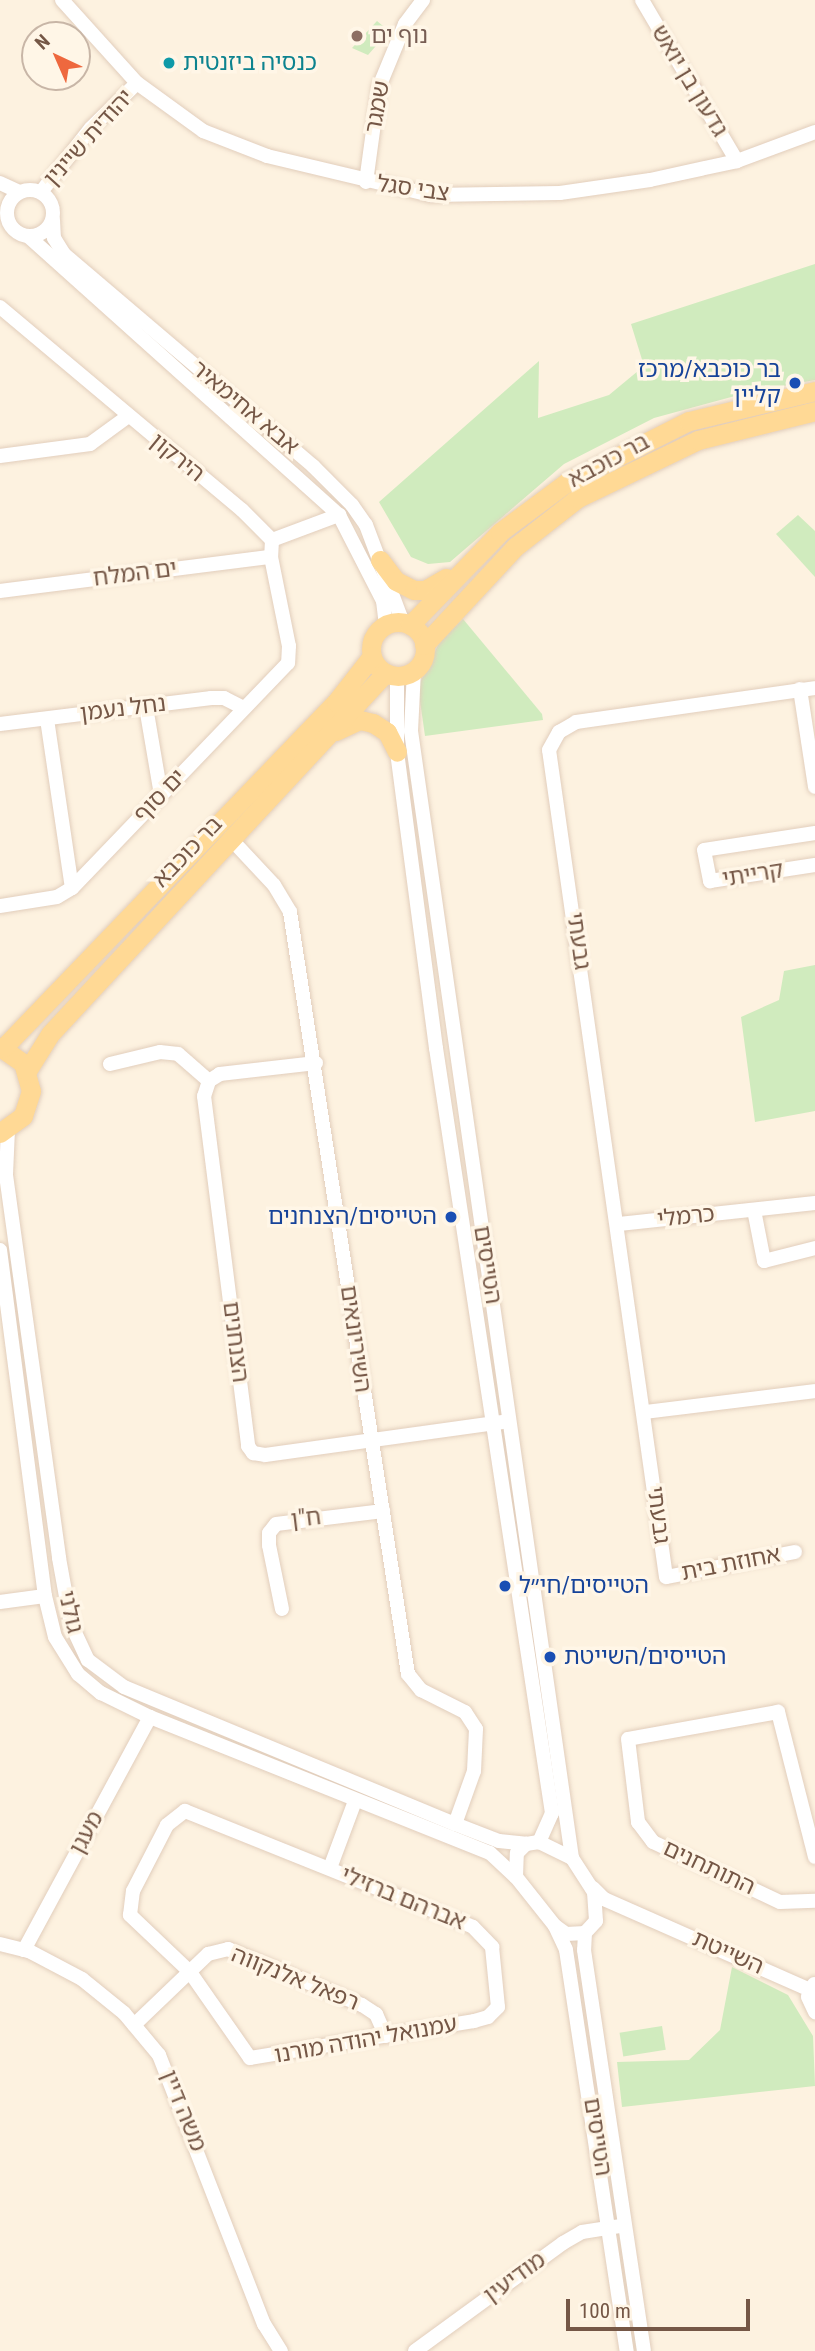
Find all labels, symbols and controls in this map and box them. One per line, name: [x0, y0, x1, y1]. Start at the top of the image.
street label: גדעון בן יואש: [645, 20, 733, 142]
north arrow: [21, 21, 91, 91]
place label: נוף ים: [371, 22, 428, 50]
marker: נוף ים: [349, 28, 365, 44]
text: N: [30, 30, 55, 54]
place label: כנסיה ביזנטית: [183, 49, 317, 77]
marker: כנסיה ביזנטית: [161, 55, 177, 71]
street label: שמגר: [360, 79, 396, 135]
street label: יהודית שיינין: [38, 84, 140, 192]
street label: צבי סגל: [375, 170, 451, 208]
street label: אבא אחימאיר: [186, 355, 304, 461]
place label: בר כוכבא/מרכז קליין: [638, 356, 781, 410]
marker: בר כוכבא/מרכז קליין: [787, 375, 803, 391]
street label: הירקון: [144, 428, 210, 488]
street label: בר כוכבא: [564, 428, 654, 494]
street label: ים המלח: [92, 555, 178, 593]
street label: נחל נעמן: [78, 690, 168, 728]
street label: ים סוף: [128, 764, 192, 828]
street label: בר כוכבא: [147, 811, 229, 893]
street label: קרייתי: [720, 857, 786, 893]
street label: גבעתי: [560, 911, 596, 971]
street label: כרמלי: [656, 1200, 716, 1234]
place label: הטייסים/הצנחנים: [268, 1203, 437, 1231]
marker: הטייסים/הצנחנים: [443, 1209, 459, 1225]
street label: הטייסים: [467, 1224, 507, 1306]
street label: השיריונאים: [334, 1284, 376, 1394]
street label: הצנחנים: [216, 1300, 254, 1384]
street label: גבעתי: [641, 1485, 675, 1545]
street label: ח"ן: [289, 1503, 323, 1535]
street label: אחוזת בית: [679, 1541, 783, 1587]
place label: הטייסים/חי״ל: [519, 1572, 649, 1600]
marker: הטייסים/חי״ל: [497, 1578, 513, 1594]
street label: גולני: [52, 1588, 88, 1636]
place label: הטייסים/השייטת: [564, 1643, 726, 1671]
marker: הטייסים/השייטת: [542, 1649, 558, 1665]
street label: מעגן: [64, 1807, 110, 1859]
street label: התותחנים: [659, 1835, 759, 1901]
street label: אברהם ברזילי: [336, 1861, 470, 1937]
street label: השייטת: [688, 1925, 768, 1981]
street label: רפאל אלנקווה: [227, 1941, 363, 2017]
street label: עמנואל יהודה מורנו: [272, 2010, 460, 2070]
street label: משה דיין: [154, 2066, 212, 2156]
street label: הטייסים: [577, 2096, 617, 2178]
street label: מודיעין: [479, 2246, 551, 2310]
scale bar: [570, 2284, 754, 2328]
text: 100 m: [579, 2299, 631, 2323]

